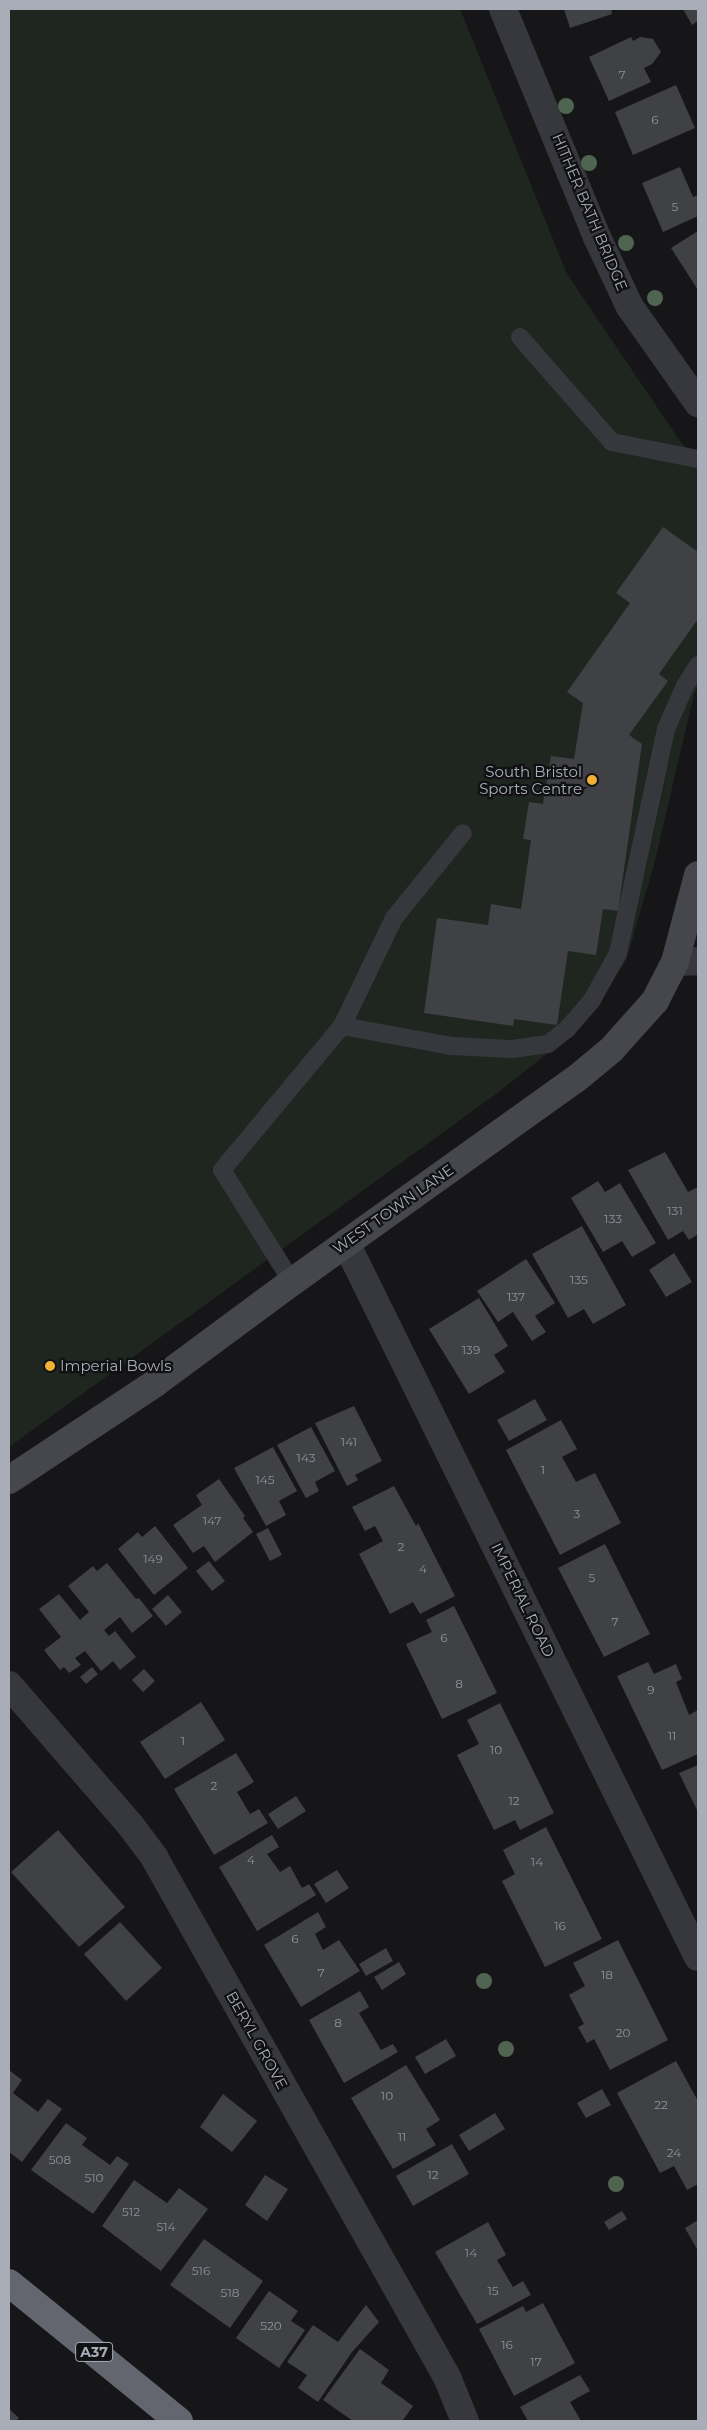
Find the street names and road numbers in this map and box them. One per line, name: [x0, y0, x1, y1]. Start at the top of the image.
street label: HITHER BATH BRIDGE: [549, 131, 631, 293]
street label: WEST TOWN LANE: [329, 1161, 457, 1257]
street label: IMPERIAL ROAD: [488, 1540, 558, 1660]
street label: BERYL GROVE: [223, 1988, 291, 2092]
road number: A37: [74, 2340, 114, 2364]

